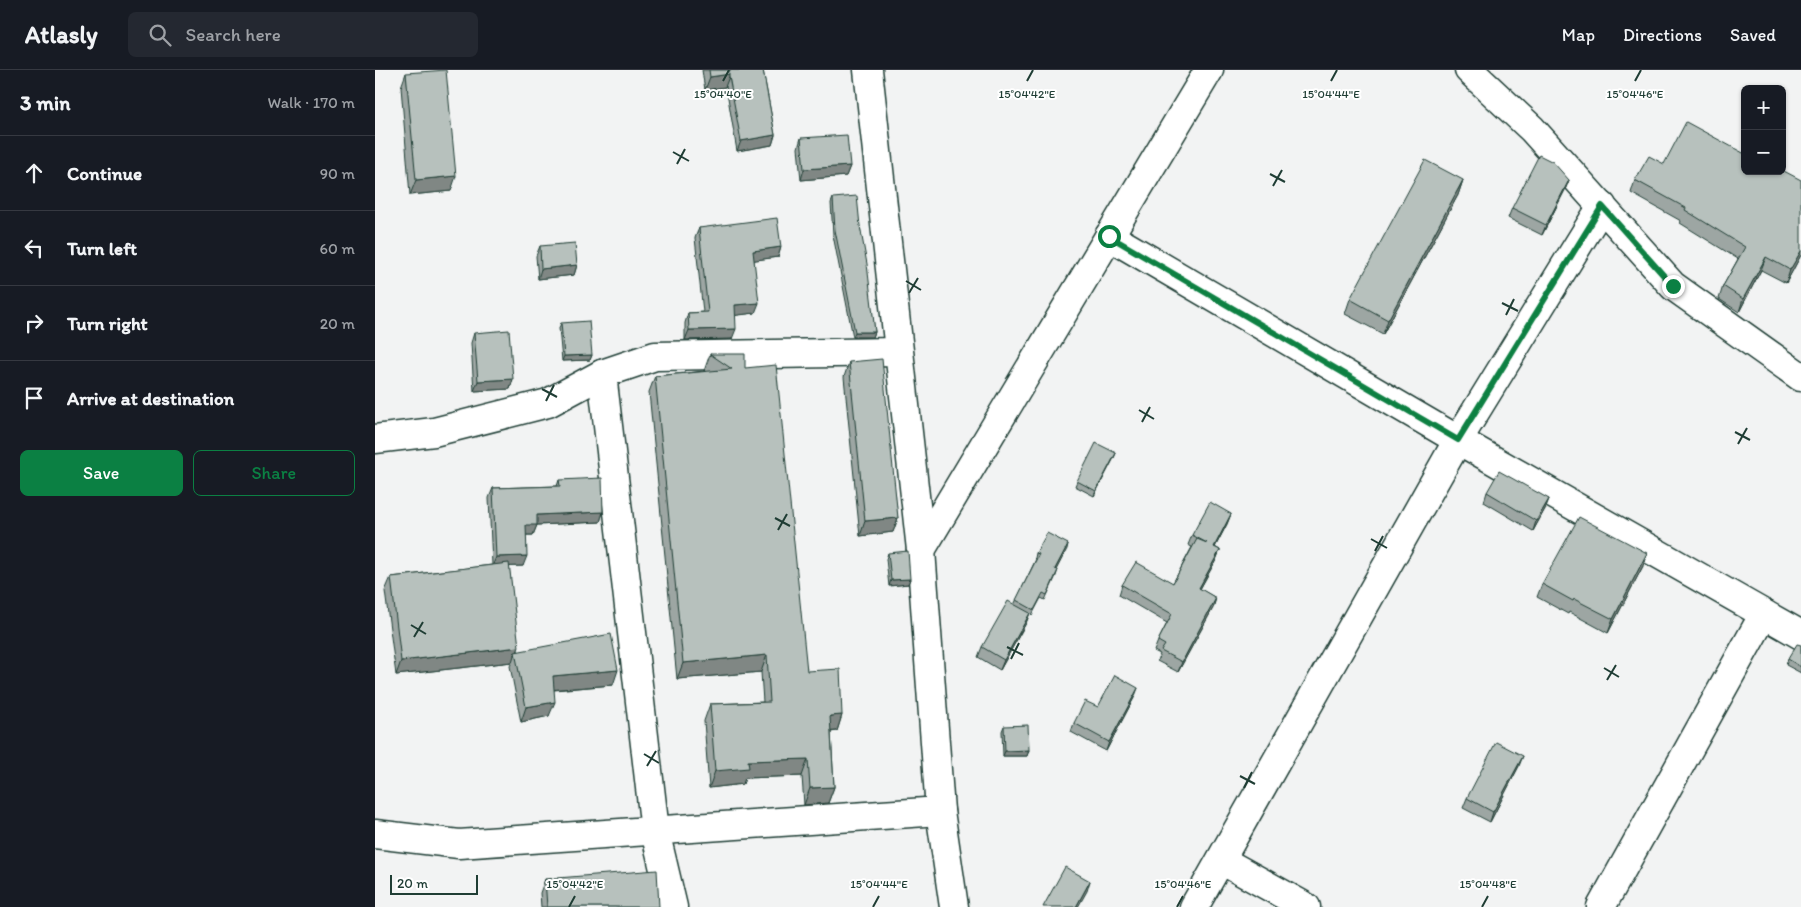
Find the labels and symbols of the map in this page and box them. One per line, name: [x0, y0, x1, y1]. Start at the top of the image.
text: 15°04'40"E: [694, 87, 752, 101]
text: 15°04'42"E: [999, 87, 1056, 101]
text: 15°04'44"E: [1302, 87, 1360, 101]
text: 15°04'46"E: [1607, 87, 1664, 101]
route start: [1098, 225, 1121, 248]
route end: [1662, 275, 1685, 298]
scale bar: [390, 872, 477, 895]
text: 15°04'42"E: [547, 877, 604, 891]
text: 15°04'44"E: [850, 877, 908, 891]
text: 15°04'46"E: [1155, 877, 1212, 891]
text: 15°04'48"E: [1459, 877, 1517, 891]

